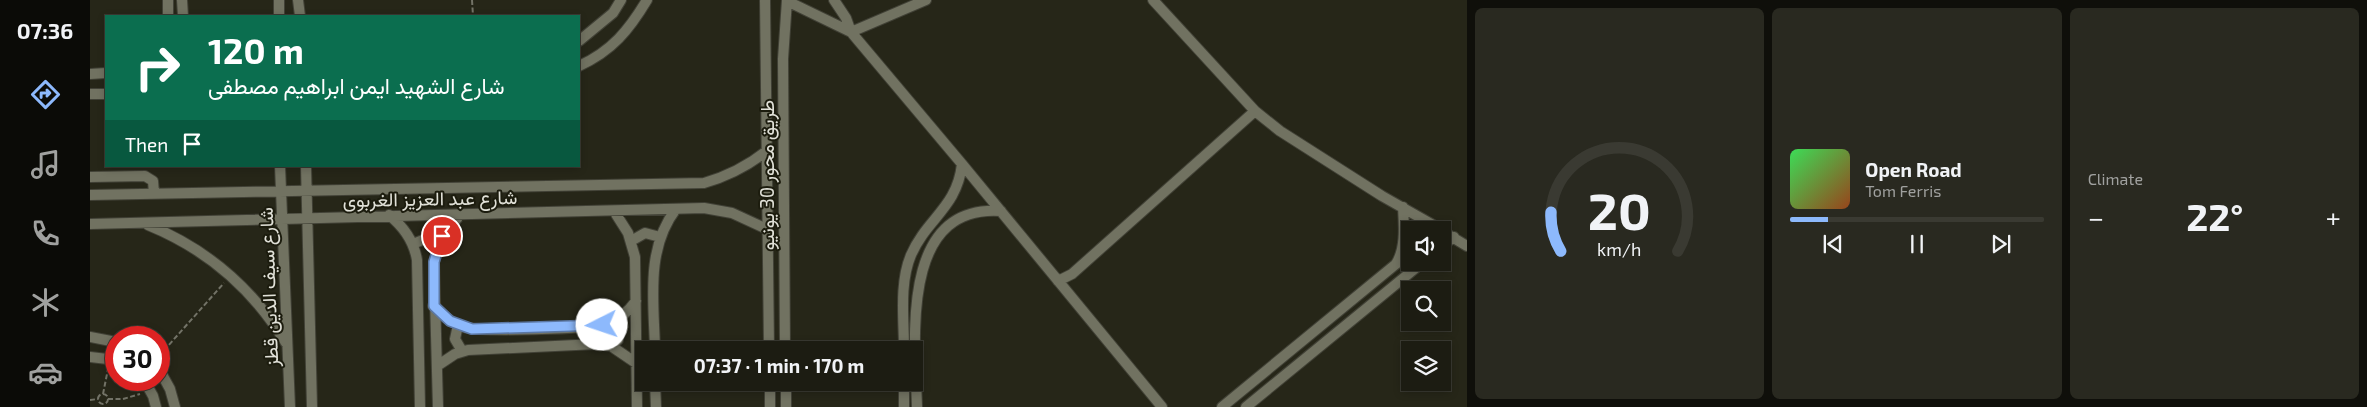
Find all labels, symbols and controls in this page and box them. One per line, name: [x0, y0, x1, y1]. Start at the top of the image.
text: 07:36: [17, 17, 73, 43]
text: 120 m: [208, 29, 304, 71]
icon: right: [125, 35, 190, 100]
text: شارع الشهيد ايمن ابراهيم مصطفى: [208, 72, 505, 98]
icon: directions: [28, 77, 63, 112]
street label: طريق محور 30 يونيو: [755, 100, 779, 250]
icon: arrive: [178, 130, 206, 158]
text: Then: [125, 133, 168, 156]
icon: music: [28, 147, 63, 182]
text: Open Road: [1865, 158, 1962, 181]
text: Climate: [2088, 169, 2143, 188]
text: 20: [1588, 178, 1651, 240]
text: Tom Ferris: [1865, 181, 1941, 200]
street label: شارع عبد العزيز الغربوى: [343, 185, 518, 213]
text: 22°: [2186, 193, 2243, 239]
text: −: [2088, 200, 2104, 234]
text: +: [2326, 200, 2341, 234]
street label: شارع سيف الدين قطز: [254, 207, 284, 368]
pin: [421, 215, 463, 257]
icon: phone: [28, 216, 63, 251]
map controls: [1401, 221, 1451, 391]
button: sound: [1401, 221, 1451, 271]
icon: arrive: [428, 222, 456, 250]
icon: previous: [1819, 230, 1847, 258]
icon: pause: [1903, 230, 1931, 258]
icon: next: [1987, 230, 2015, 258]
text: km/h: [1597, 238, 1642, 260]
button: search: [1401, 281, 1451, 331]
icon: climate: [28, 285, 63, 320]
position arrow: [575, 298, 627, 350]
speed limit sign: 30: [105, 326, 170, 391]
button: layers: [1401, 341, 1451, 391]
text: 07:37 · 1 min · 170 m: [694, 354, 864, 377]
icon: car: [28, 355, 63, 390]

